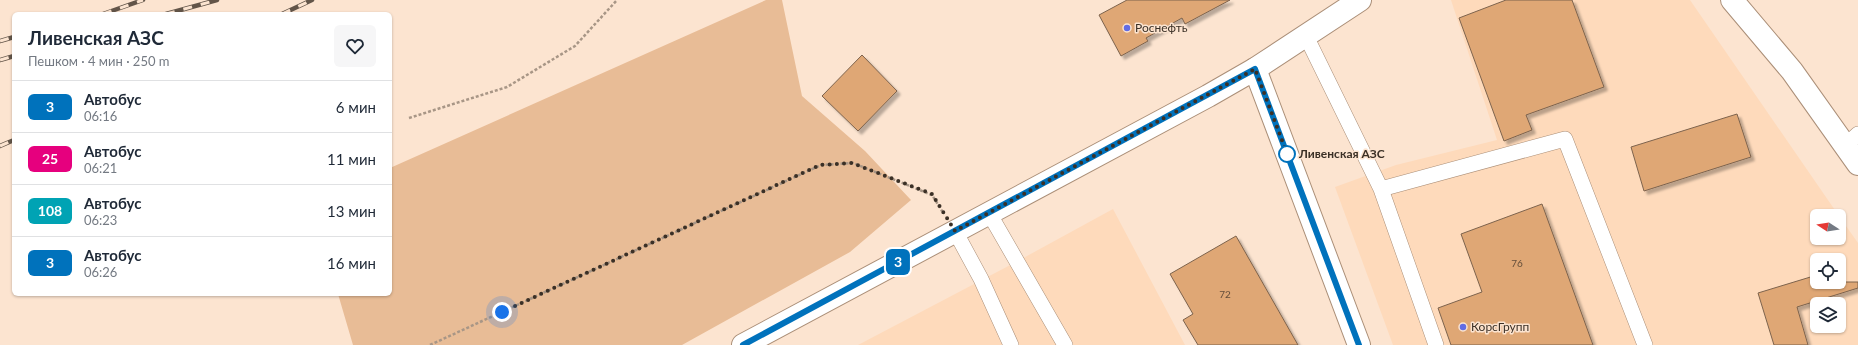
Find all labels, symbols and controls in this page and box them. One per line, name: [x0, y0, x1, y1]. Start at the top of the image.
place label: Роснефть: [1135, 20, 1188, 35]
marker: Роснефть: [1122, 23, 1132, 33]
button: heart: [334, 25, 376, 67]
text: Ливенская АЗС: [28, 26, 164, 49]
text: Пешком · 4 мин · 250 m: [28, 53, 169, 69]
text: Автобус: [84, 90, 141, 108]
text: 3: [46, 98, 54, 115]
text: 6 мин: [336, 98, 376, 116]
text: 06:16: [84, 108, 117, 124]
text: Автобус: [84, 142, 141, 160]
marker: Ливенская АЗС: [1278, 145, 1296, 163]
place label: Ливенская АЗС: [1298, 146, 1385, 161]
text: 25: [42, 150, 58, 167]
text: 11 мин: [327, 150, 376, 168]
text: 06:21: [84, 160, 117, 176]
text: Автобус: [84, 194, 141, 212]
text: 108: [38, 202, 62, 219]
text: 13 мин: [327, 202, 376, 220]
north arrow: [1810, 209, 1846, 245]
map controls: [1810, 209, 1846, 333]
text: 06:23: [84, 212, 117, 228]
text: Автобус: [84, 246, 141, 264]
line badge: 3: [885, 249, 911, 275]
text: 3: [894, 253, 902, 270]
button: locate: [1810, 253, 1846, 289]
text: 3: [46, 254, 54, 271]
text: 16 мин: [327, 254, 376, 272]
house number: 76: [1511, 257, 1523, 269]
text: 06:26: [84, 264, 117, 280]
house number: 72: [1219, 288, 1231, 300]
button: layers: [1810, 297, 1846, 333]
your location: [492, 302, 512, 322]
place label: КорсГрупп: [1471, 319, 1529, 334]
marker: КорсГрупп: [1458, 322, 1468, 332]

